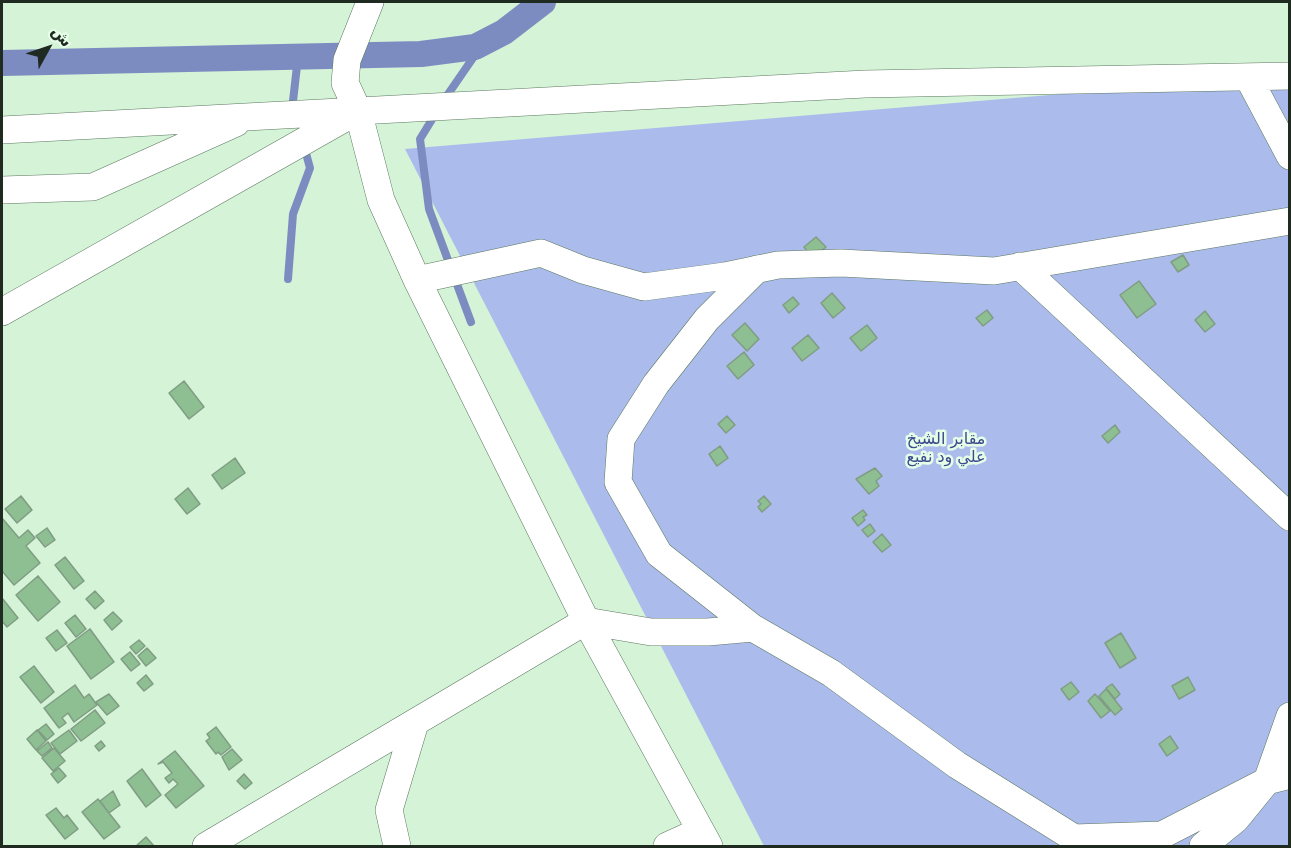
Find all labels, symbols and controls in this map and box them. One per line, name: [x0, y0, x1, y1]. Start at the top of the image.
north arrow: [18, 18, 78, 78]
text: ش: [48, 22, 77, 51]
park label: مقابر الشيخ علي ود نفيع: [906, 430, 986, 468]

